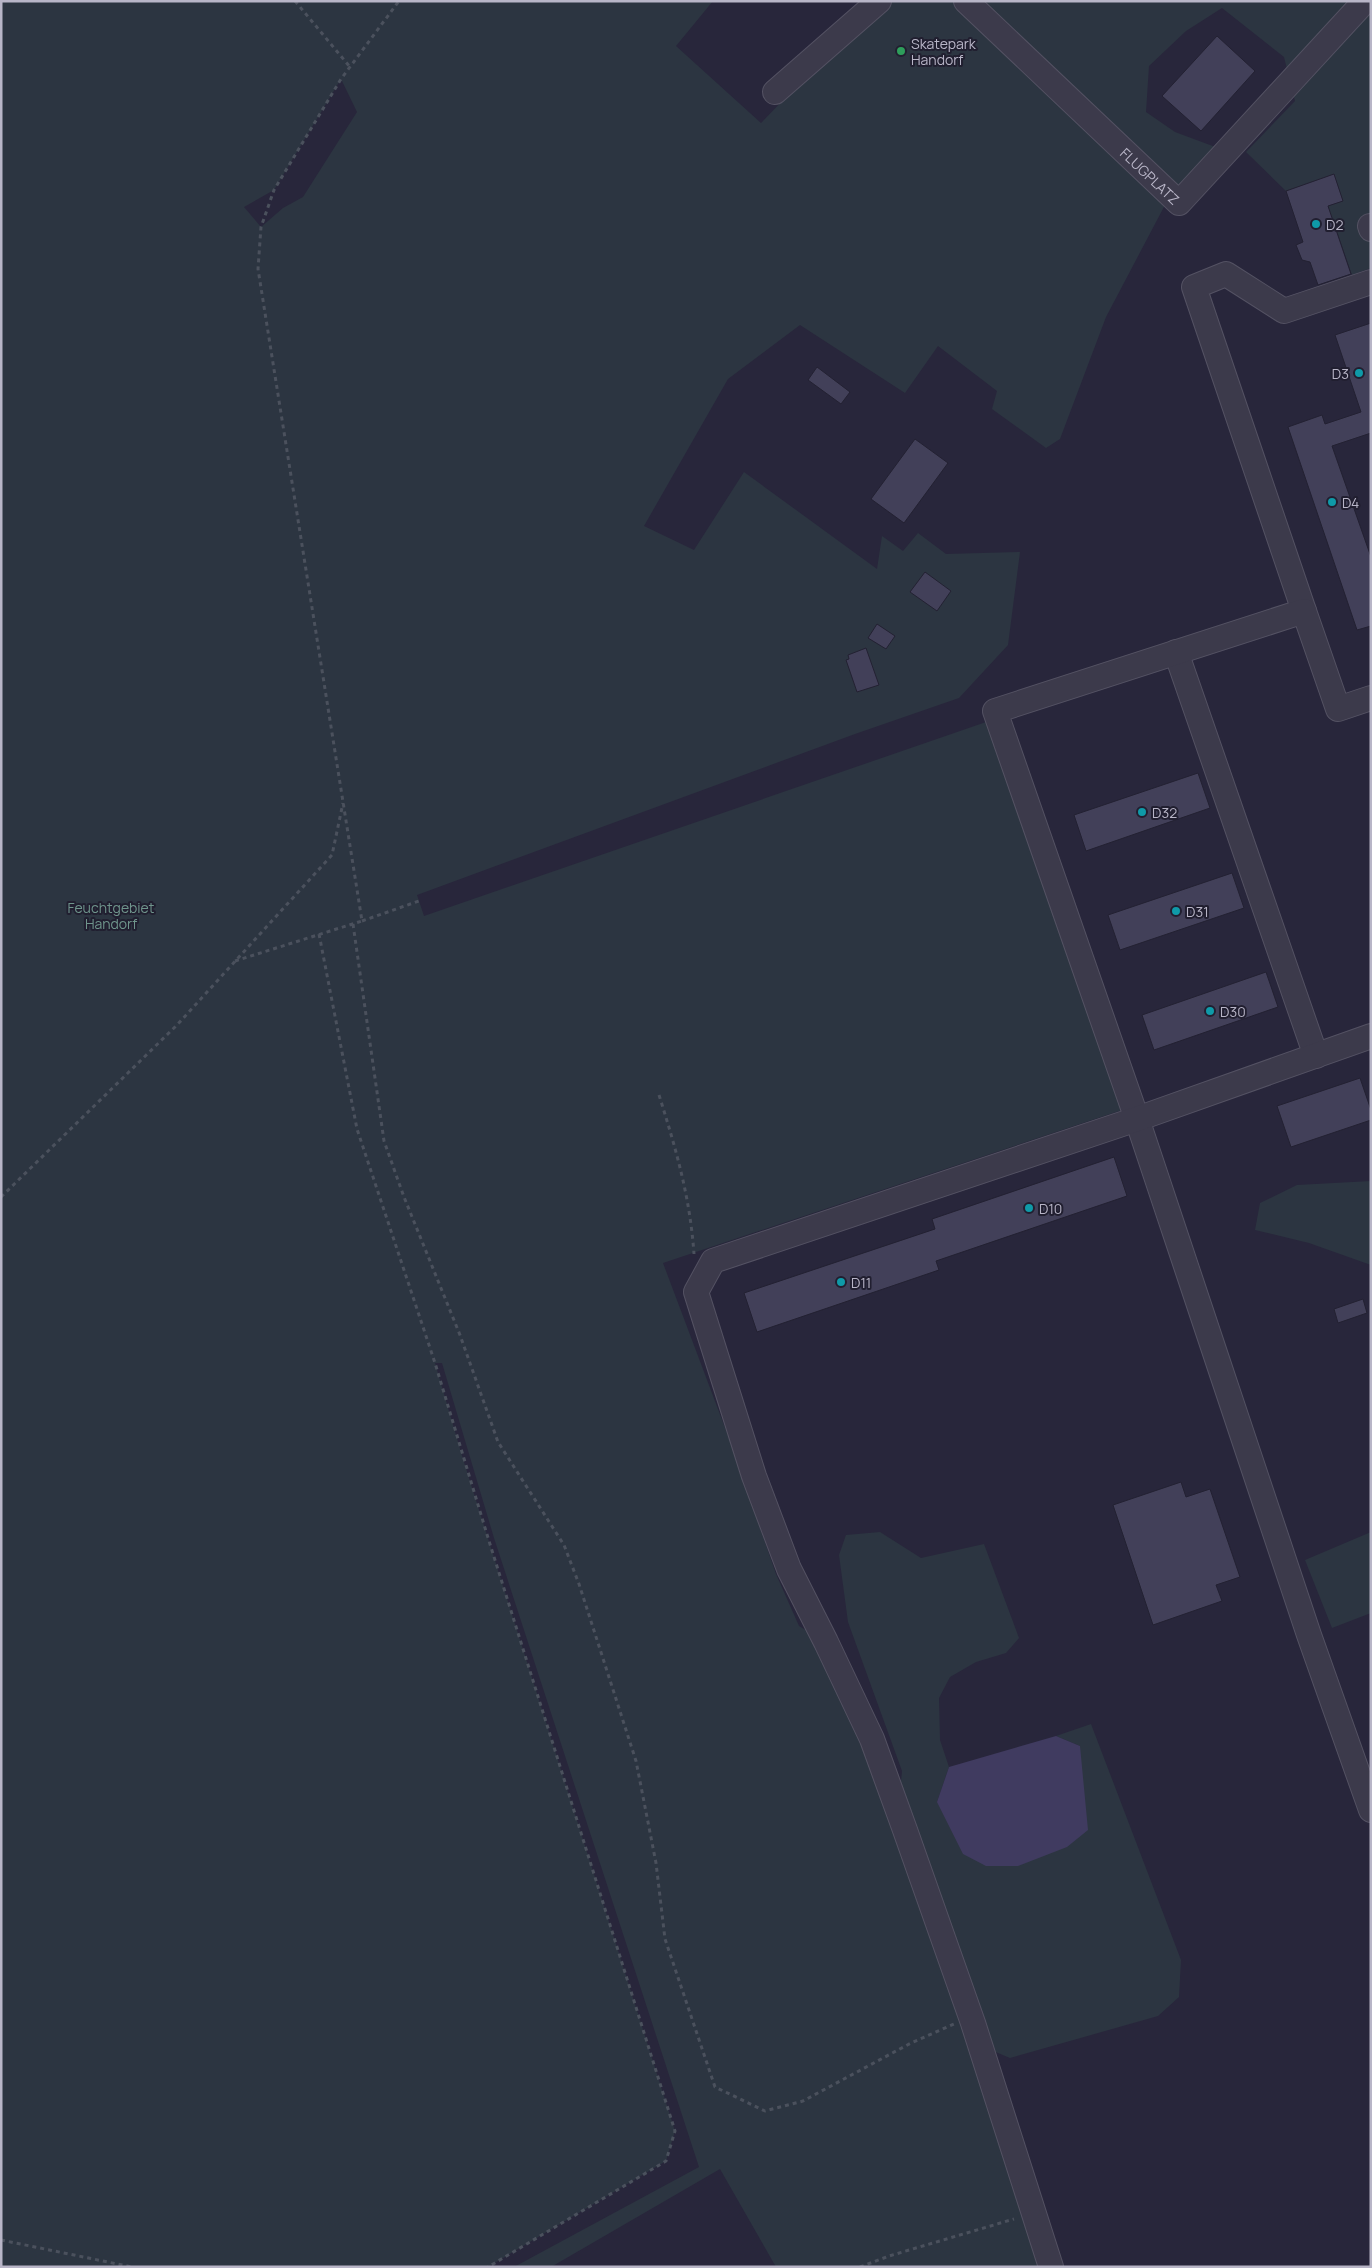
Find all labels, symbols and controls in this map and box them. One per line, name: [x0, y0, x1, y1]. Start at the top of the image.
place label: Skatepark Handorf: [911, 34, 977, 69]
marker: Skatepark Handorf: [895, 45, 907, 57]
street label: FLUGPLATZ: [1117, 143, 1184, 208]
place label: D2: [1326, 215, 1343, 234]
marker: D2: [1310, 218, 1322, 230]
place label: D3: [1332, 364, 1349, 383]
marker: D3: [1353, 367, 1365, 379]
place label: D4: [1342, 493, 1359, 512]
marker: D4: [1326, 496, 1338, 508]
place label: D32: [1152, 803, 1177, 822]
marker: D32: [1136, 806, 1148, 818]
park label: Feuchtgebiet Handorf: [68, 898, 155, 933]
place label: D31: [1186, 902, 1209, 921]
marker: D31: [1170, 905, 1182, 917]
place label: D30: [1220, 1002, 1246, 1021]
marker: D30: [1204, 1005, 1216, 1017]
place label: D10: [1039, 1199, 1062, 1218]
marker: D10: [1023, 1202, 1035, 1214]
place label: D11: [851, 1273, 871, 1292]
marker: D11: [835, 1276, 847, 1288]

